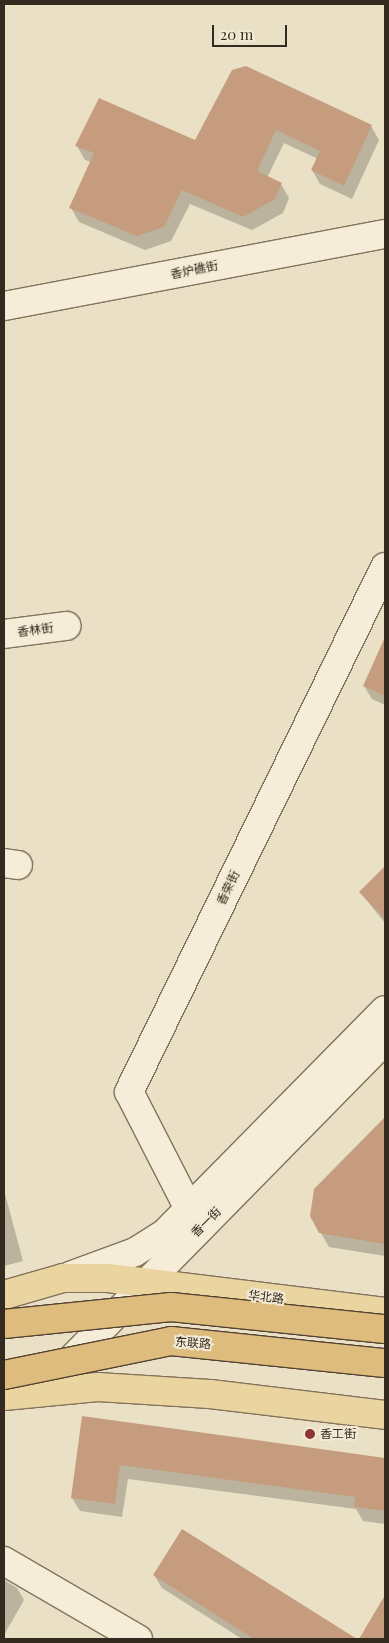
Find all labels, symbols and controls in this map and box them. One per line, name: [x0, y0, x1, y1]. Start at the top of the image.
scale bar: [214, 15, 289, 47]
text: 20 m: [220, 24, 253, 44]
street label: 香炉礁街: [169, 258, 219, 282]
street label: 香林街: [16, 621, 54, 639]
street label: 香荣街: [214, 869, 242, 907]
street label: 香一街: [188, 1204, 224, 1240]
street label: 华北路: [247, 1288, 285, 1306]
street label: 东联路: [175, 1335, 211, 1351]
place label: 香工街: [320, 1427, 356, 1441]
marker: 香工街: [304, 1428, 316, 1440]

